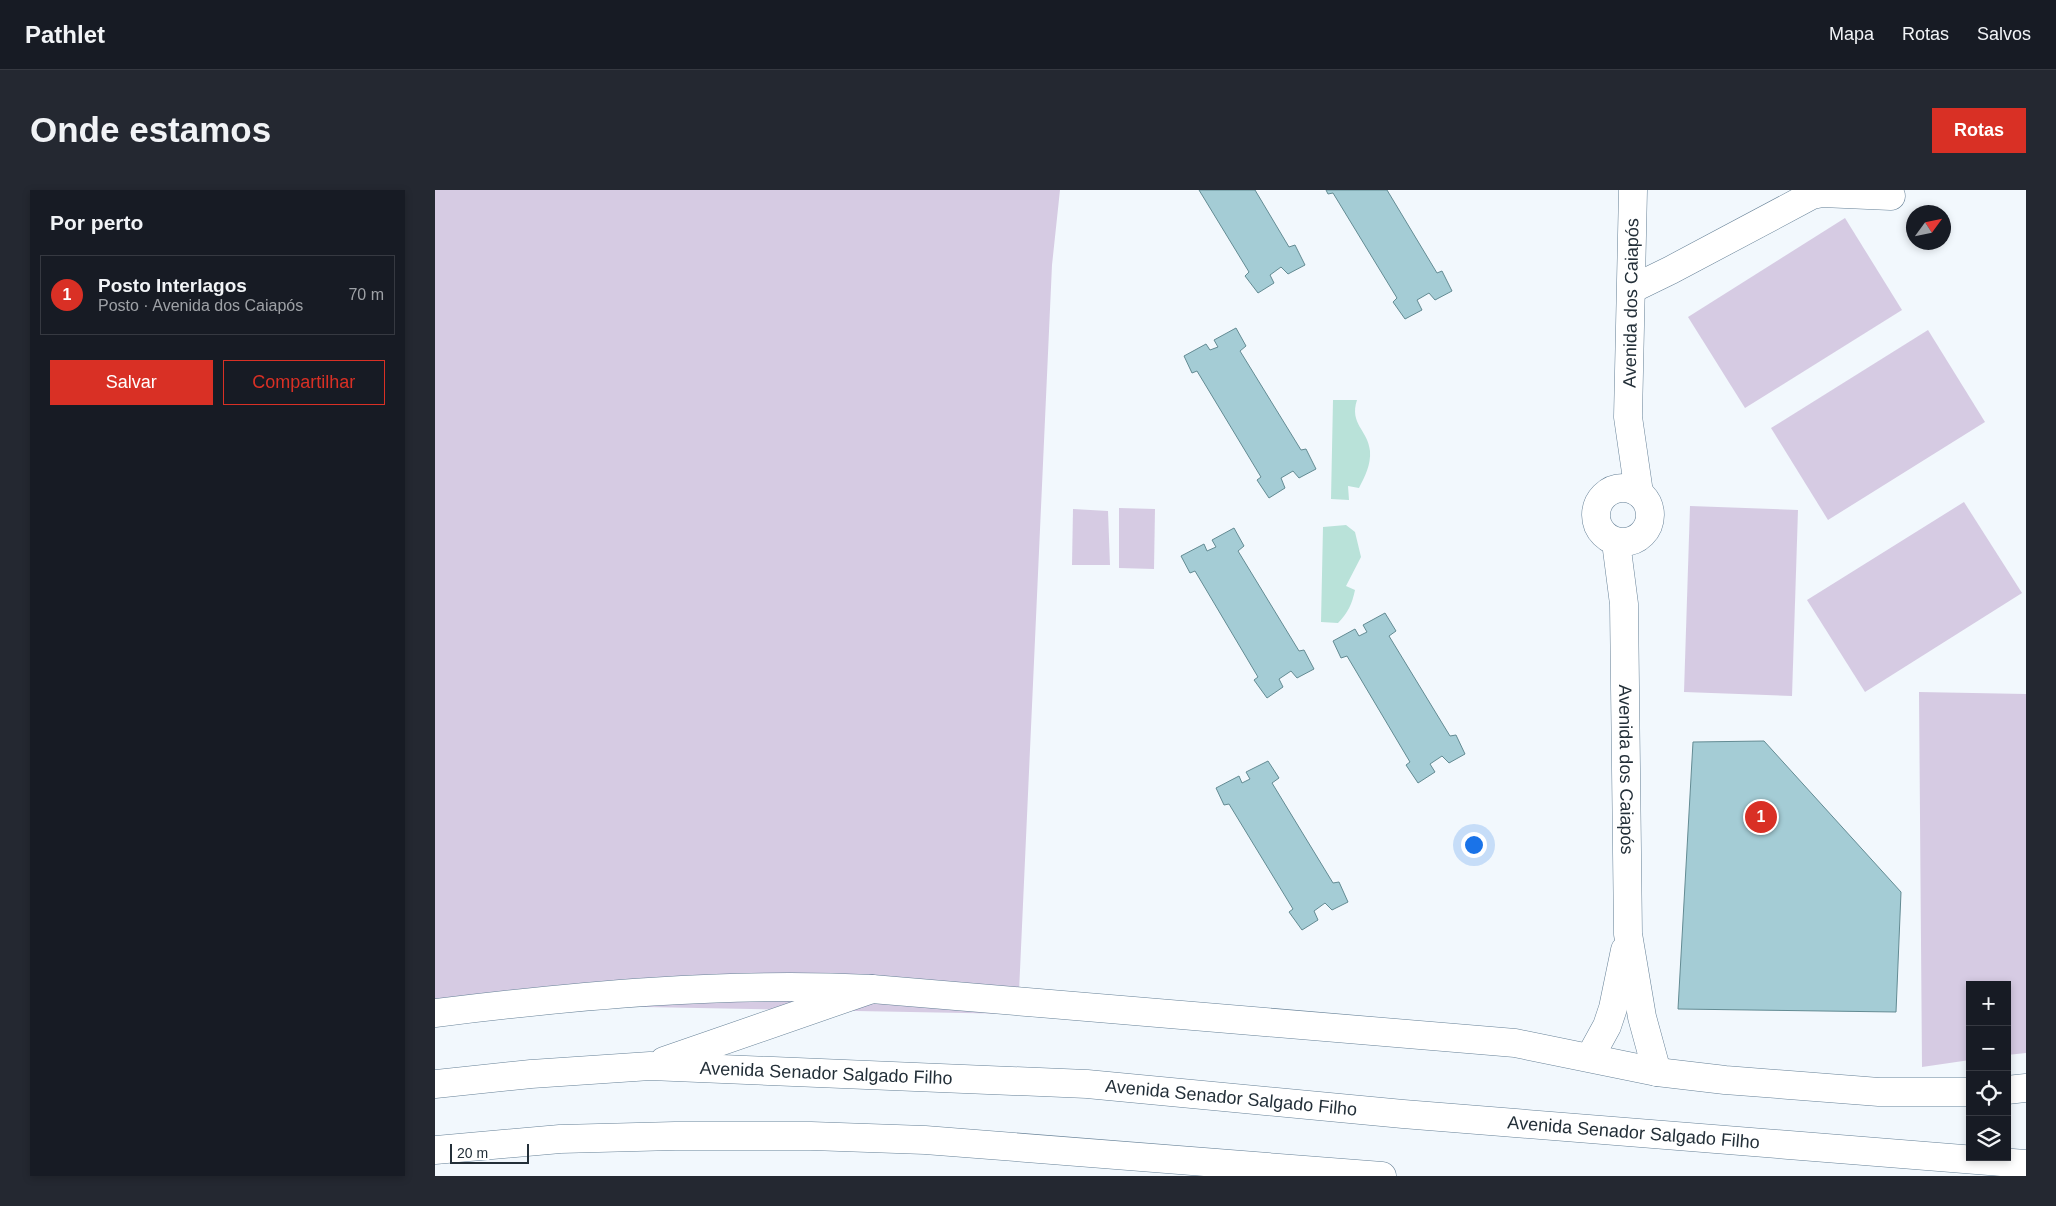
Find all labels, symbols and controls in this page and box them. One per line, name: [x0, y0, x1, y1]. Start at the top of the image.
text: Pathlet: [25, 21, 105, 48]
text: Mapa: [1829, 24, 1874, 44]
text: Rotas: [1902, 24, 1949, 44]
text: Salvos: [1977, 24, 2031, 44]
button: Rotas: [1932, 108, 2026, 153]
text: Onde estamos: [30, 110, 271, 149]
north arrow: [1906, 205, 1951, 250]
text: Por perto: [50, 211, 143, 234]
street label: Avenida dos Caiapós: [1620, 218, 1642, 388]
text: Posto Interlagos: [98, 275, 247, 296]
text: 1: [63, 286, 71, 303]
text: 70 m: [348, 286, 384, 303]
text: Posto · Avenida dos Caiapós: [98, 297, 303, 314]
button: Salvar: [50, 360, 213, 405]
button: Compartilhar: [223, 360, 385, 405]
street label: Avenida dos Caiapós: [1615, 684, 1637, 855]
pin: 1: [1745, 798, 1777, 836]
your location: [1461, 832, 1487, 858]
map controls: [1966, 981, 2011, 1161]
button: +: [1966, 981, 2011, 1026]
button: −: [1966, 1026, 2011, 1071]
street label: Avenida Senador Salgado Filho: [699, 1058, 953, 1088]
button: locate: [1966, 1071, 2011, 1116]
street label: Avenida Senador Salgado Filho: [1104, 1076, 1358, 1120]
street label: Avenida Senador Salgado Filho: [1507, 1112, 1761, 1153]
button: layers: [1966, 1116, 2011, 1161]
scale bar: [450, 1141, 529, 1164]
text: 20 m: [457, 1145, 488, 1161]

